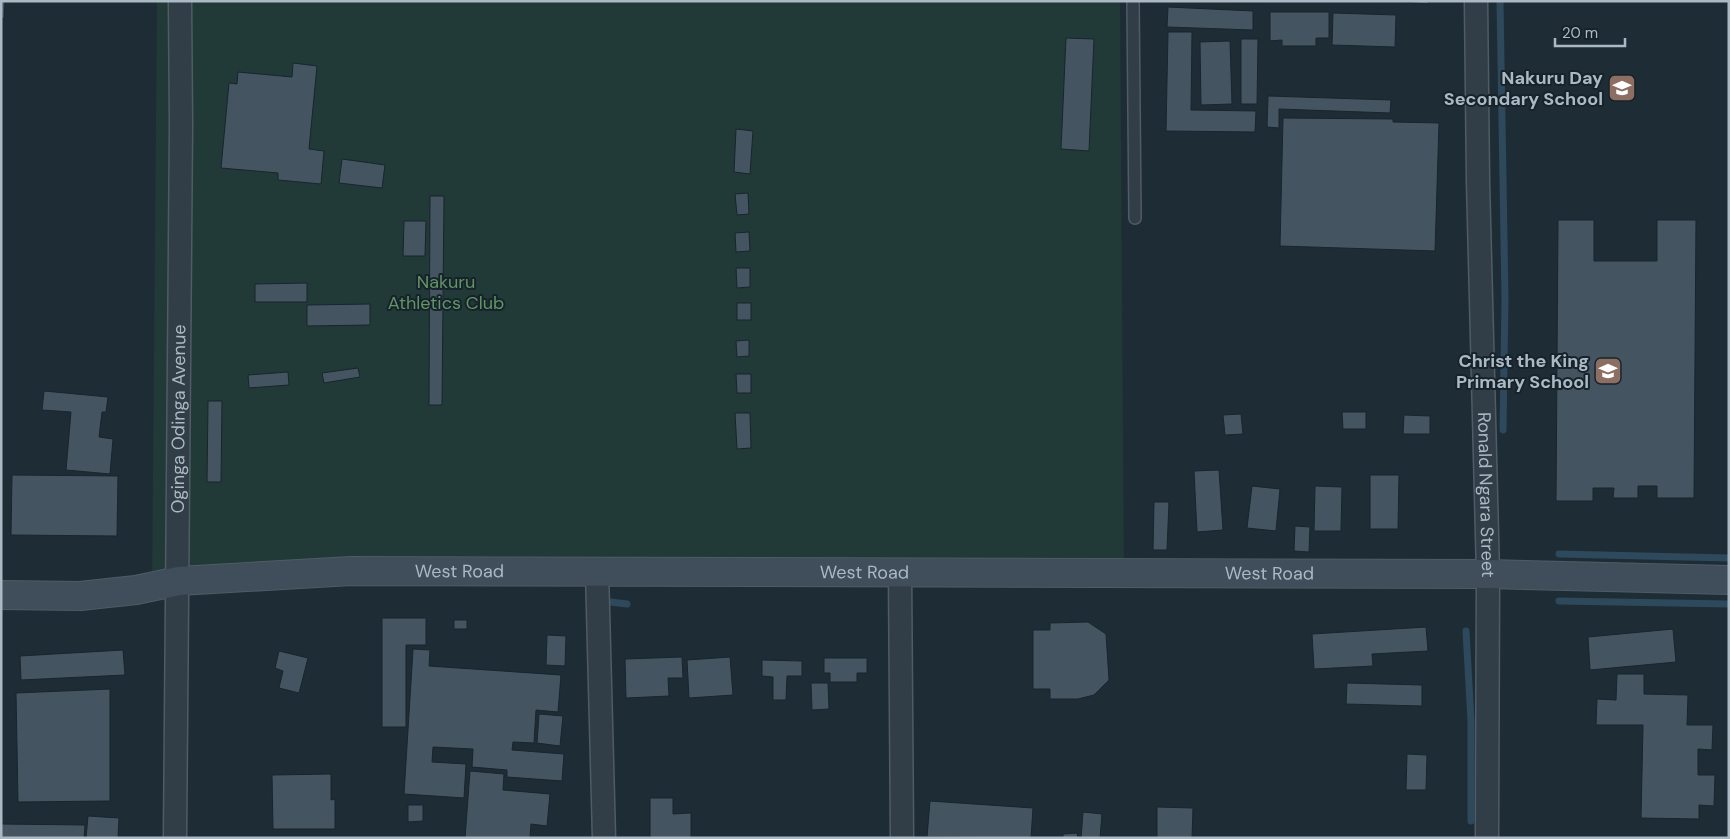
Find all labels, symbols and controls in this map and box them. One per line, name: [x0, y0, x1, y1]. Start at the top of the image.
scale bar: [1555, 15, 1625, 47]
text: 20 m: [1562, 23, 1598, 43]
place label: Nakuru Day Secondary School: [1444, 66, 1603, 111]
school or university icon: Nakuru Day Secondary School: [1607, 73, 1637, 103]
park label: Nakuru Athletics Club: [388, 270, 504, 315]
street label: Oginga Odinga Avenue: [166, 324, 191, 514]
place label: Christ the King Primary School: [1456, 349, 1589, 394]
school or university icon: Christ the King Primary School: [1593, 356, 1623, 386]
street label: Ronald Ngara Street: [1472, 412, 1500, 578]
street label: West Road: [415, 559, 504, 583]
street label: West Road: [820, 560, 909, 584]
street label: West Road: [1225, 561, 1314, 586]

